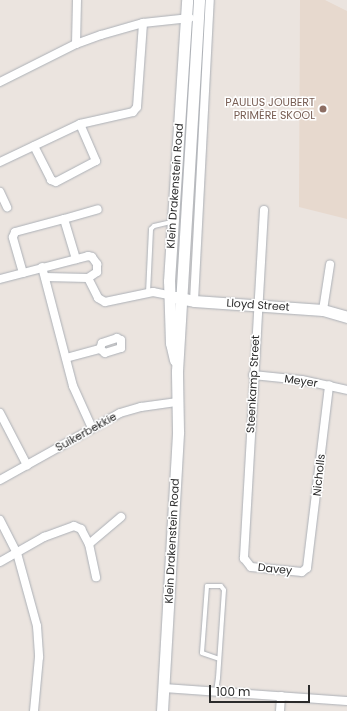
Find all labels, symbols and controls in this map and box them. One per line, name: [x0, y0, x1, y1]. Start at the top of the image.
place label: PAULUS JOUBERT PRIMÊRE SKOOL: [225, 96, 315, 122]
marker: PAULUS JOUBERT PRIMÊRE SKOOL: [318, 104, 328, 114]
street label: Klein Drakenstein Road: [164, 123, 186, 249]
street label: Lloyd Street: [226, 296, 290, 314]
street label: Steenkamp Street: [244, 335, 262, 433]
street label: Meyer: [284, 372, 318, 390]
street label: Suikerbekkie: [53, 410, 119, 454]
street label: Nicholls: [310, 453, 328, 497]
street label: Klein Drakenstein Road: [162, 478, 182, 604]
street label: Davey: [257, 561, 293, 577]
scale bar: [211, 677, 312, 703]
text: 100 m: [216, 683, 250, 700]

